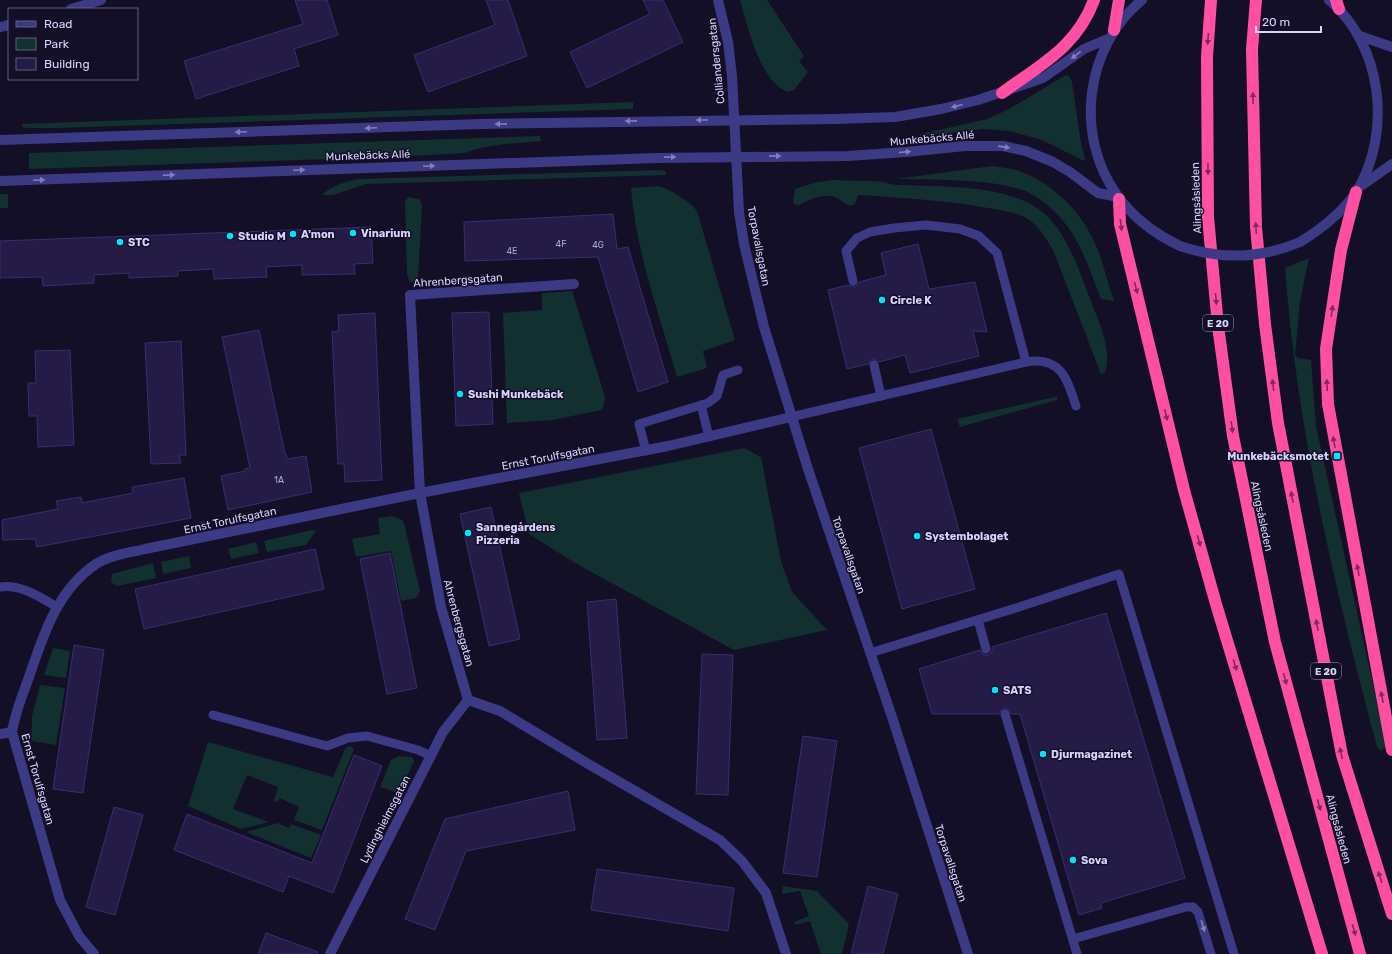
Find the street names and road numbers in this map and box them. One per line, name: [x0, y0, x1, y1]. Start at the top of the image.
street label: Colliandersgatan: [706, 17, 727, 105]
street label: Munkebäcks Allé: [889, 128, 975, 149]
street label: Munkebäcks Allé: [325, 148, 411, 163]
street label: Alingsåsleden: [1189, 162, 1204, 234]
street label: Torpavallsgatan: [744, 205, 773, 287]
street label: Ahrenbergsgatan: [413, 271, 503, 290]
road number: E 20: [1203, 315, 1233, 331]
street label: Ernst Torulfsgatan: [501, 442, 596, 473]
street label: Alingsåsleden: [1248, 480, 1275, 552]
street label: Ernst Torulfsgatan: [183, 504, 278, 537]
street label: Torpavallsgatan: [829, 515, 868, 596]
street label: Ahrenbergsgatan: [441, 578, 476, 668]
road number: E 20: [1311, 663, 1341, 679]
street label: Ernst Torulfsgatan: [18, 732, 57, 826]
street label: Lydinghielmsgatan: [358, 773, 413, 865]
street label: Alingsåsleden: [1323, 793, 1354, 865]
street label: Torpavallsgatan: [932, 823, 969, 904]

